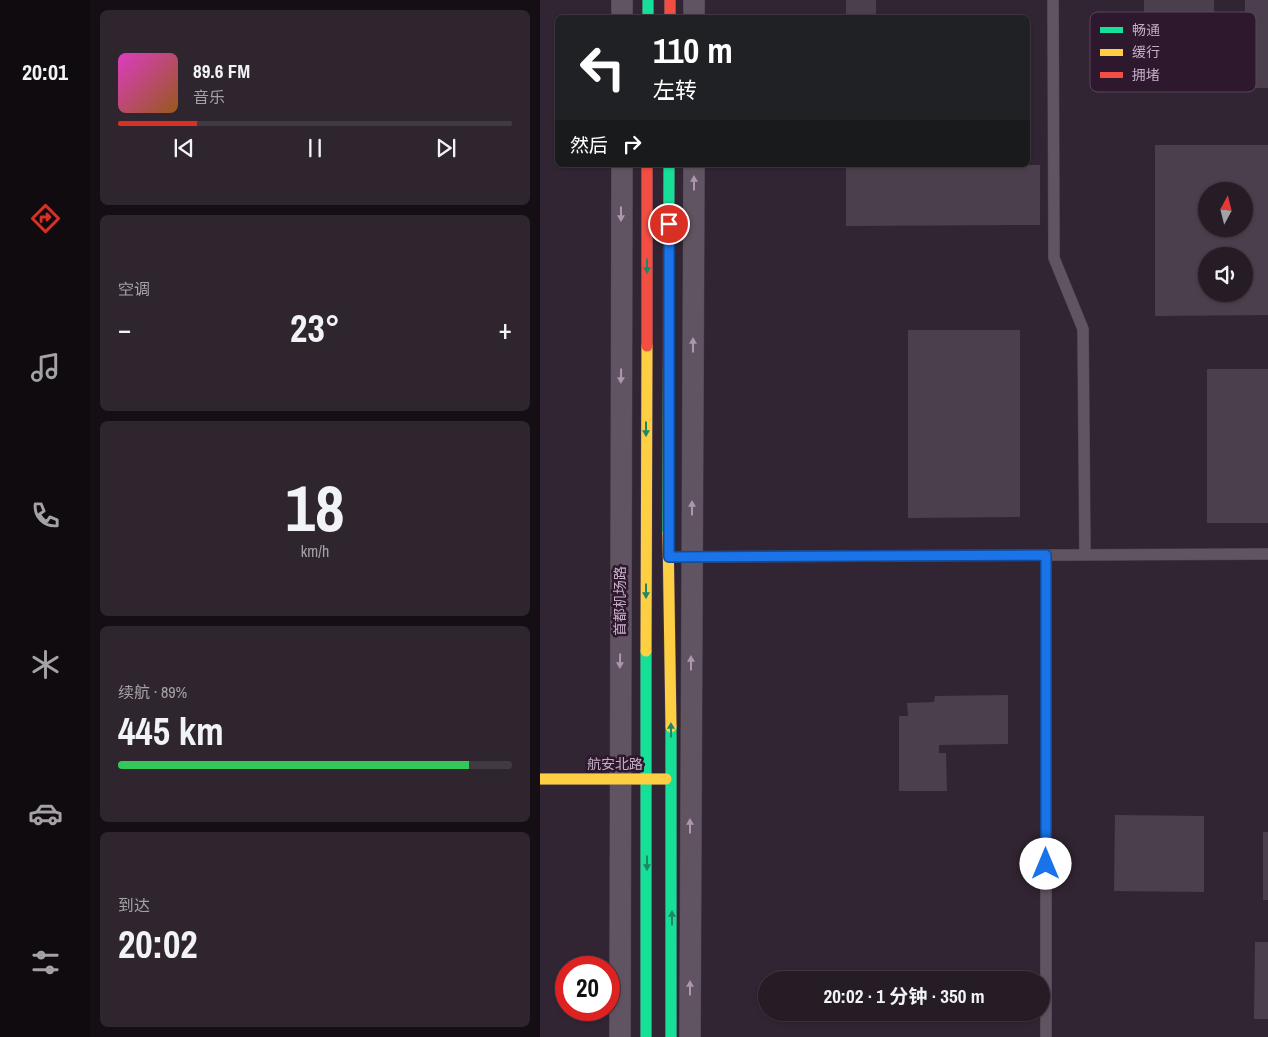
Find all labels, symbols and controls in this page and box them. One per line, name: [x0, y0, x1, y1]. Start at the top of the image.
legend: [1090, 12, 1256, 92]
text: 畅通: [1132, 21, 1160, 39]
text: 110 m: [653, 27, 733, 74]
icon: left: [570, 35, 635, 100]
text: 缓行: [1132, 43, 1160, 61]
text: 20:01: [22, 57, 68, 87]
text: 89.6 FM: [193, 58, 250, 84]
text: 拥堵: [1132, 66, 1160, 84]
text: 左转: [653, 75, 697, 105]
text: 音乐: [193, 86, 225, 108]
icon: right: [618, 130, 646, 158]
text: 然后: [570, 132, 608, 158]
icon: previous: [170, 134, 198, 162]
icon: pause: [301, 134, 329, 162]
icon: next: [432, 134, 460, 162]
one-way arrow: [690, 175, 698, 191]
north arrow: [1198, 182, 1252, 238]
map controls: [1198, 182, 1253, 302]
icon: directions: [28, 201, 63, 236]
pin: [648, 203, 690, 245]
one-way arrow: [617, 206, 625, 222]
icon: arrive: [655, 210, 683, 238]
button: sound: [1198, 247, 1253, 302]
one-way arrow: [643, 258, 651, 274]
text: 空调: [118, 278, 150, 300]
text: 23°: [290, 303, 340, 354]
text: −: [118, 310, 131, 348]
text: +: [499, 310, 512, 348]
one-way arrow: [689, 337, 697, 353]
icon: music: [28, 350, 63, 385]
one-way arrow: [617, 368, 625, 384]
one-way arrow: [642, 421, 650, 437]
text: 18: [285, 464, 345, 551]
icon: phone: [28, 498, 63, 533]
one-way arrow: [688, 500, 696, 516]
text: km/h: [301, 540, 329, 562]
street label: 首都机场路: [611, 566, 629, 636]
one-way arrow: [642, 583, 650, 599]
icon: climate: [28, 647, 63, 682]
one-way arrow: [616, 653, 624, 669]
one-way arrow: [687, 655, 695, 671]
text: 续航 · 89%: [118, 681, 187, 703]
text: 445 km: [118, 706, 224, 757]
one-way arrow: [667, 722, 675, 738]
street label: 航安北路: [587, 755, 643, 773]
icon: car: [28, 796, 63, 831]
one-way arrow: [686, 818, 694, 834]
position arrow: [1019, 837, 1071, 889]
one-way arrow: [643, 855, 651, 871]
text: 到达: [118, 894, 150, 916]
one-way arrow: [668, 910, 676, 926]
text: 20:02: [118, 919, 198, 970]
icon: filters: [28, 945, 63, 980]
speed limit sign: 20: [555, 956, 620, 1021]
one-way arrow: [686, 980, 694, 996]
text: 20:02 · 1 分钟 · 350 m: [823, 983, 985, 1009]

